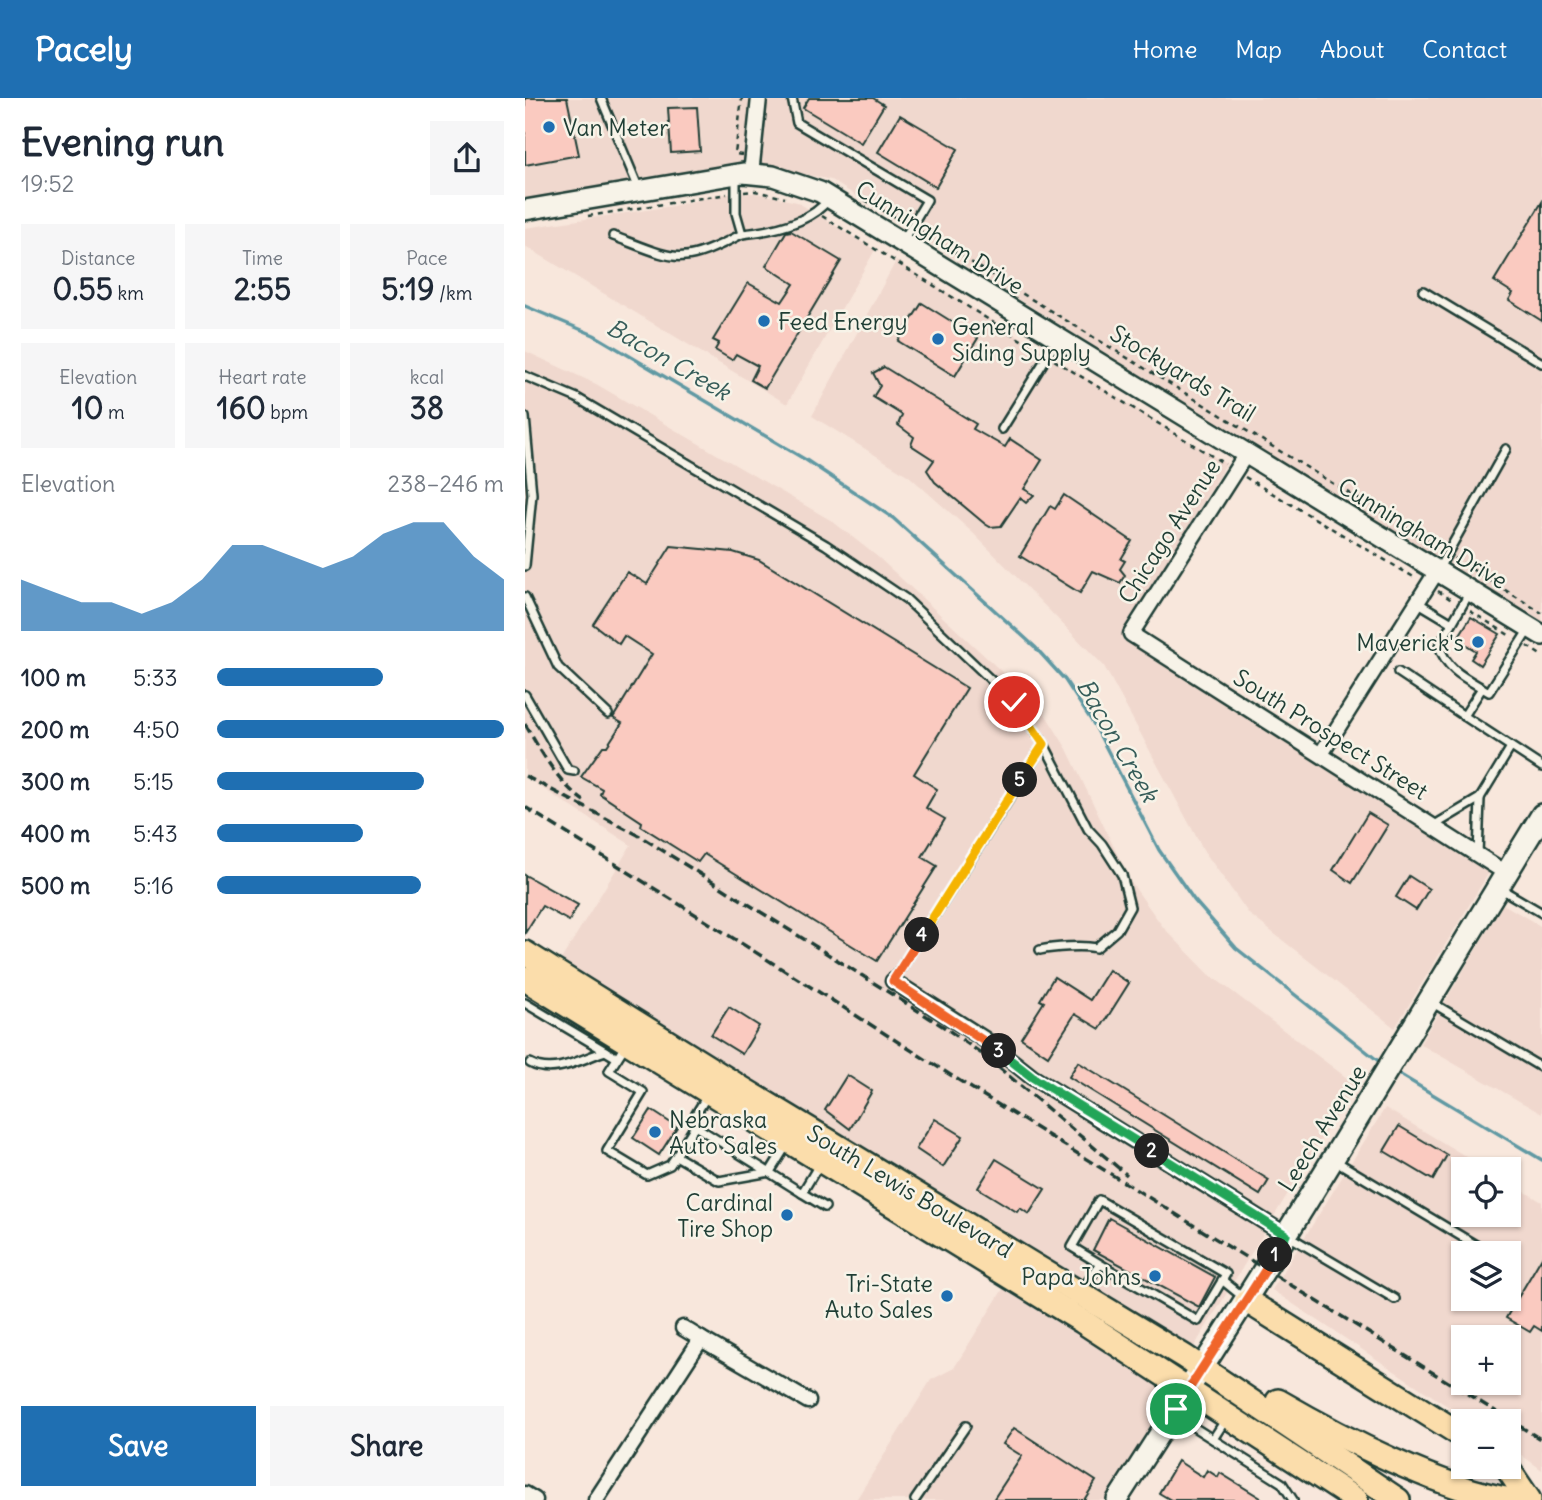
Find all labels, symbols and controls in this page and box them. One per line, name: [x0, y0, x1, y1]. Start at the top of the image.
text: Pacely: [35, 28, 133, 70]
text: Home: [1133, 34, 1197, 64]
text: Map: [1235, 34, 1282, 64]
text: About: [1320, 34, 1384, 64]
text: Contact: [1422, 34, 1507, 64]
place label: Van Meter: [563, 113, 669, 142]
text: Evening run: [21, 119, 224, 166]
marker: Van Meter: [541, 119, 557, 135]
button: share: [430, 121, 504, 195]
text: 19:52: [21, 169, 74, 198]
street label: Cunningham Drive: [851, 174, 1029, 300]
text: Distance: [61, 246, 135, 270]
text: Time: [242, 246, 283, 270]
text: Pace: [406, 246, 447, 270]
text: 0.55: [52, 270, 113, 308]
text: 2:55: [234, 270, 291, 308]
text: 5:19: [381, 270, 435, 308]
text: km: [113, 281, 144, 305]
text: /km: [435, 281, 472, 305]
place label: Feed Energy: [778, 307, 908, 336]
water label: Bacon Creek: [602, 312, 737, 407]
place label: General Siding Supply: [952, 312, 1091, 367]
marker: Feed Energy: [756, 313, 772, 329]
street label: Stockyards Trail: [1105, 318, 1261, 428]
marker: General Siding Supply: [930, 331, 946, 347]
text: Elevation: [59, 365, 137, 389]
text: Heart rate: [218, 365, 307, 389]
text: kcal: [410, 365, 444, 389]
text: 10: [72, 389, 103, 427]
text: 160: [217, 389, 266, 427]
text: 38: [410, 389, 444, 427]
text: m: [103, 400, 125, 424]
text: bpm: [266, 400, 308, 424]
street label: Chicago Avenue: [1112, 453, 1226, 609]
text: Elevation: [21, 469, 115, 498]
text: 238–246 m: [388, 469, 504, 498]
street label: Cunningham Drive: [1333, 471, 1513, 595]
place label: Maverick's: [1356, 628, 1464, 657]
marker: Maverick's: [1470, 634, 1486, 650]
street label: South Prospect Street: [1228, 662, 1434, 806]
text: 100 m: [21, 663, 86, 692]
text: 5:33: [133, 663, 178, 692]
pin: [984, 672, 1044, 732]
water label: Bacon Creek: [1071, 673, 1166, 808]
icon: check: [995, 683, 1033, 721]
text: 200 m: [21, 715, 90, 744]
text: 4:50: [133, 715, 180, 744]
pin: 5: [1002, 762, 1037, 798]
text: 300 m: [21, 767, 90, 796]
text: 5:15: [133, 767, 174, 796]
text: 5: [1014, 767, 1025, 791]
text: 400 m: [21, 819, 90, 848]
text: 5:43: [133, 819, 178, 848]
text: 500 m: [21, 871, 90, 900]
text: 5:16: [133, 871, 174, 900]
pin: 4: [905, 918, 939, 952]
text: 4: [916, 922, 927, 946]
pin: 3: [981, 1034, 1016, 1068]
text: 3: [993, 1038, 1004, 1062]
street label: Leech Avenue: [1272, 1059, 1372, 1197]
place label: Nebraska Auto Sales: [669, 1105, 777, 1160]
street label: South Lewis Boulevard: [802, 1118, 1018, 1264]
marker: Nebraska Auto Sales: [647, 1124, 663, 1140]
pin: 2: [1135, 1134, 1169, 1168]
text: 2: [1146, 1138, 1157, 1162]
map controls: [1451, 1157, 1521, 1479]
button: locate: [1451, 1157, 1521, 1227]
place label: Cardinal Tire Shop: [677, 1188, 773, 1243]
marker: Cardinal Tire Shop: [779, 1207, 795, 1223]
pin: 1: [1257, 1238, 1293, 1272]
button: layers: [1451, 1241, 1521, 1311]
text: 1: [1271, 1242, 1278, 1266]
place label: Papa Johns: [1021, 1262, 1141, 1291]
marker: Papa Johns: [1147, 1268, 1163, 1284]
place label: Tri-State Auto Sales: [825, 1269, 933, 1324]
marker: Tri-State Auto Sales: [939, 1288, 955, 1304]
button: +: [1451, 1325, 1521, 1395]
pin: [1146, 1379, 1206, 1439]
icon: arrive: [1157, 1390, 1195, 1428]
button: Save: [21, 1406, 256, 1486]
button: Share: [270, 1406, 504, 1486]
button: −: [1451, 1409, 1521, 1479]

